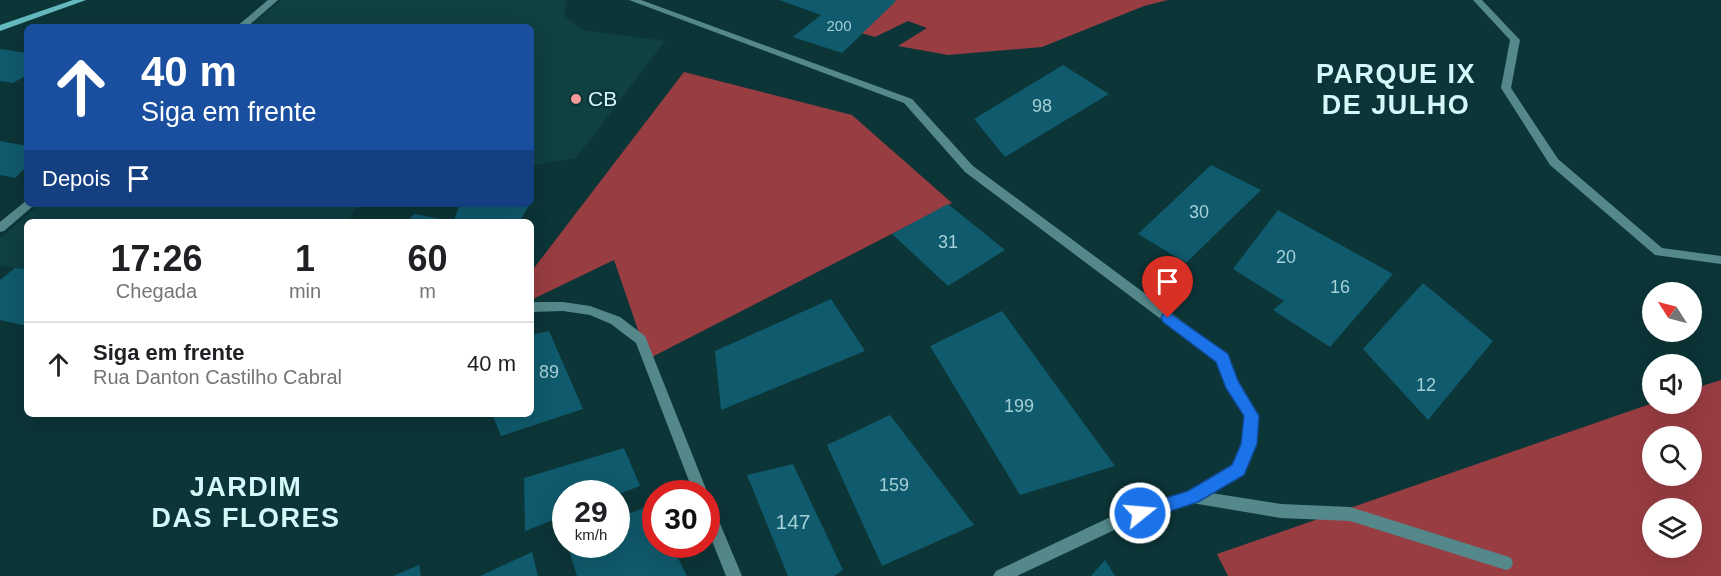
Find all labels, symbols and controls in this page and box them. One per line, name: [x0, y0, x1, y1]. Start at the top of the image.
house number: 200: [826, 17, 852, 34]
icon: ahead: [42, 48, 120, 126]
text: 40 m: [141, 48, 237, 95]
district label: PARQUE IX DE JULHO: [1316, 59, 1476, 120]
place label: CB: [588, 87, 617, 110]
marker: CB: [569, 92, 583, 106]
house number: 98: [1032, 96, 1052, 116]
text: Siga em frente: [141, 97, 317, 127]
icon: arrive: [122, 162, 155, 195]
text: Depois: [42, 166, 110, 191]
house number: 30: [1189, 202, 1209, 222]
house number: 31: [938, 232, 958, 252]
text: 17:26: [110, 238, 202, 279]
text: 1: [295, 238, 315, 279]
text: 60: [408, 238, 448, 279]
house number: 20: [1276, 247, 1296, 267]
pin: [1142, 256, 1193, 318]
icon: arrive: [1151, 265, 1184, 298]
house number: 16: [1330, 277, 1350, 297]
text: Chegada: [116, 280, 197, 302]
text: min: [289, 280, 321, 302]
text: m: [419, 280, 436, 302]
north arrow: [1642, 282, 1702, 342]
map controls: [1642, 282, 1702, 558]
text: Siga em frente: [93, 340, 245, 365]
icon: ahead: [42, 348, 75, 381]
text: 40 m: [467, 351, 516, 376]
button: sound: [1642, 354, 1702, 414]
house number: 89: [539, 362, 559, 382]
text: Rua Danton Castilho Cabral: [93, 366, 342, 388]
house number: 12: [1416, 375, 1436, 395]
house number: 199: [1004, 396, 1034, 416]
button: search: [1642, 426, 1702, 486]
district label: JARDIM DAS FLORES: [151, 472, 341, 533]
house number: 159: [879, 475, 909, 495]
speed limit sign: 30: [642, 480, 720, 558]
position arrow: [1108, 481, 1172, 545]
text: 29: [574, 495, 608, 528]
button: layers: [1642, 498, 1702, 558]
house number: 147: [775, 510, 811, 533]
text: km/h: [575, 526, 607, 543]

